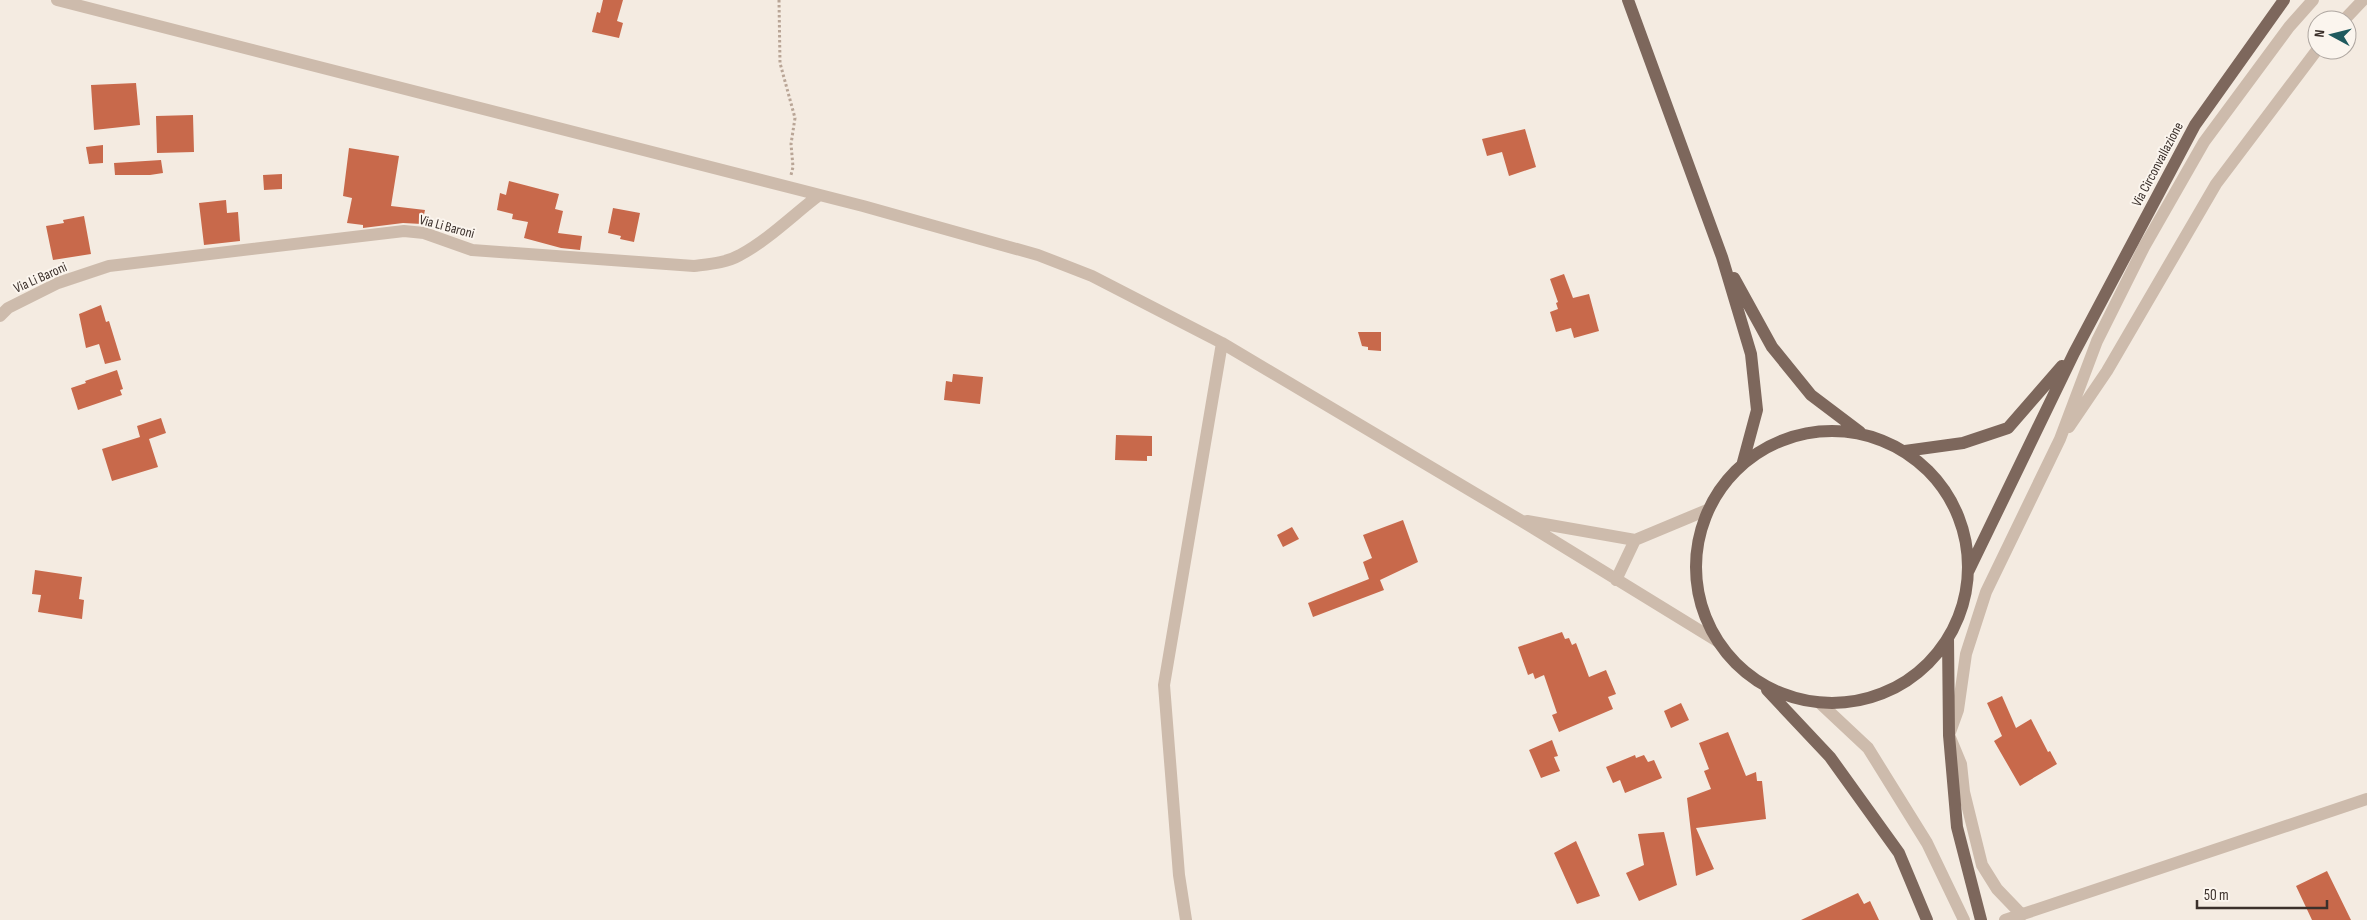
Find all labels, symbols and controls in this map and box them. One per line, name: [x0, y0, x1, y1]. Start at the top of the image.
north arrow: [2307, 10, 2357, 60]
text: N: [2311, 29, 2328, 38]
street label: Via Circonvallazione: [2128, 119, 2187, 209]
street label: Via Li Baroni: [417, 211, 476, 242]
street label: Via Li Baroni: [11, 258, 69, 297]
scale bar: [2197, 878, 2327, 910]
text: 50 m: [2204, 886, 2229, 905]

